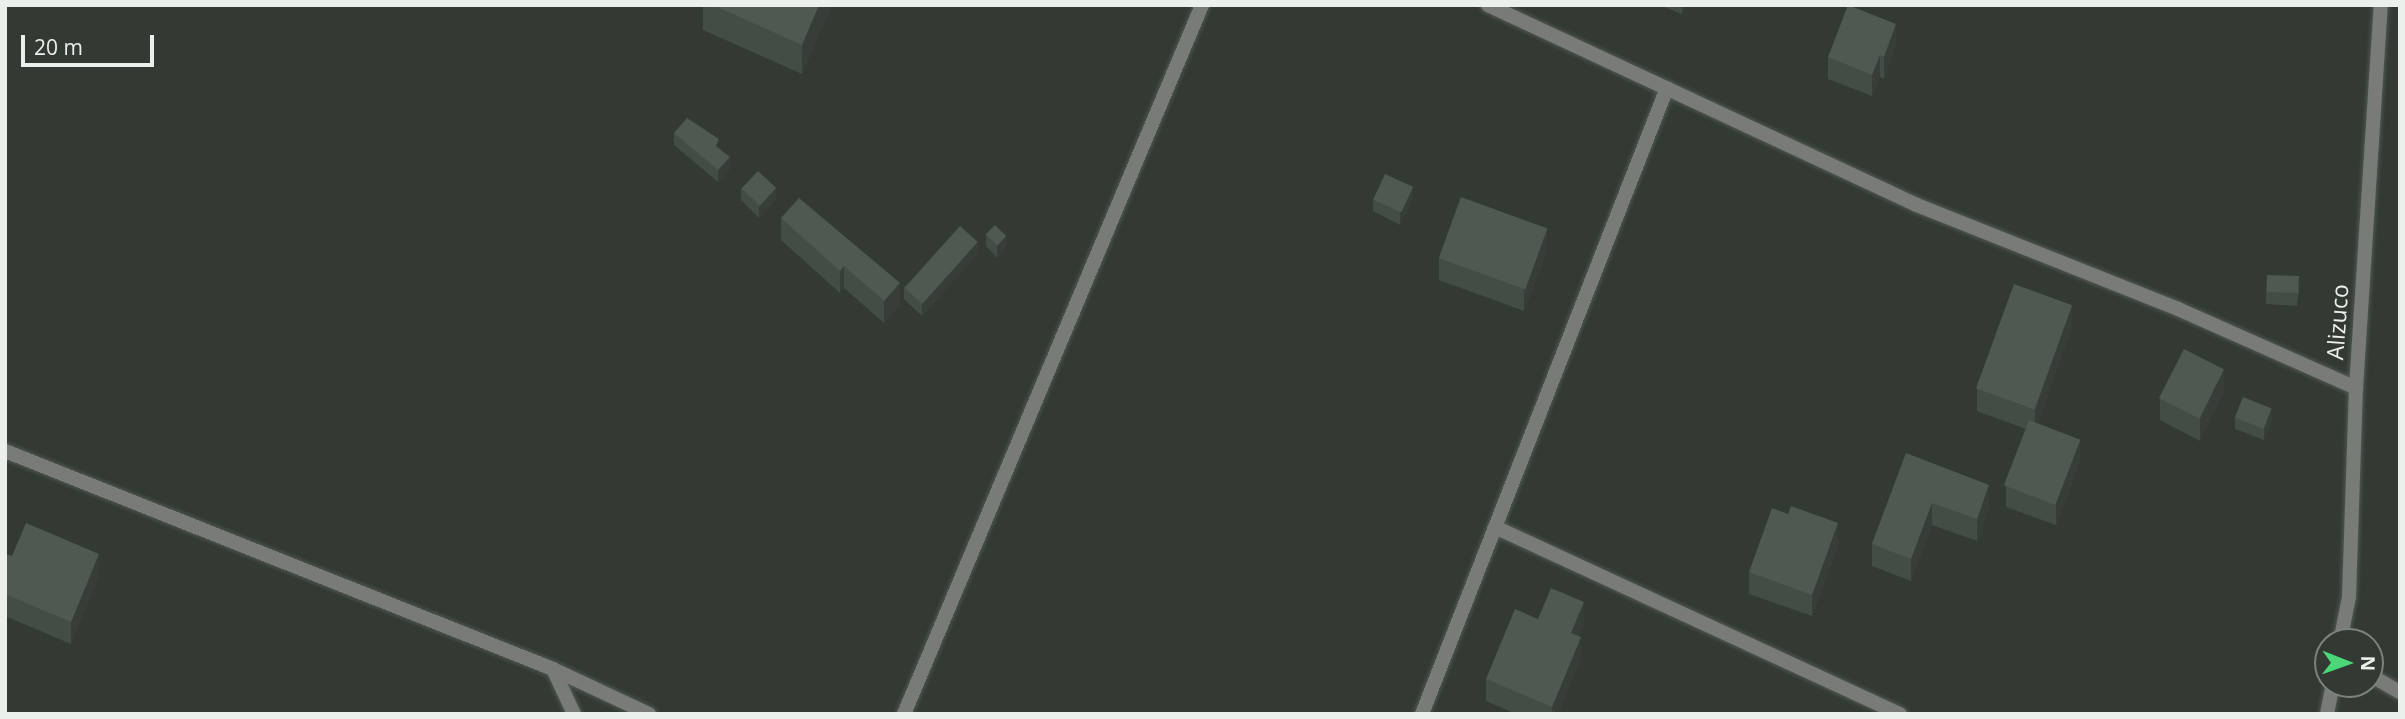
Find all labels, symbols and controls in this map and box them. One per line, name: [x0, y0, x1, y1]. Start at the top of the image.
scale bar: [24, 21, 158, 65]
text: 20 m: [34, 33, 83, 61]
street label: Alizuco: [2321, 283, 2353, 361]
north arrow: [2314, 628, 2384, 698]
text: N: [2355, 655, 2381, 671]

